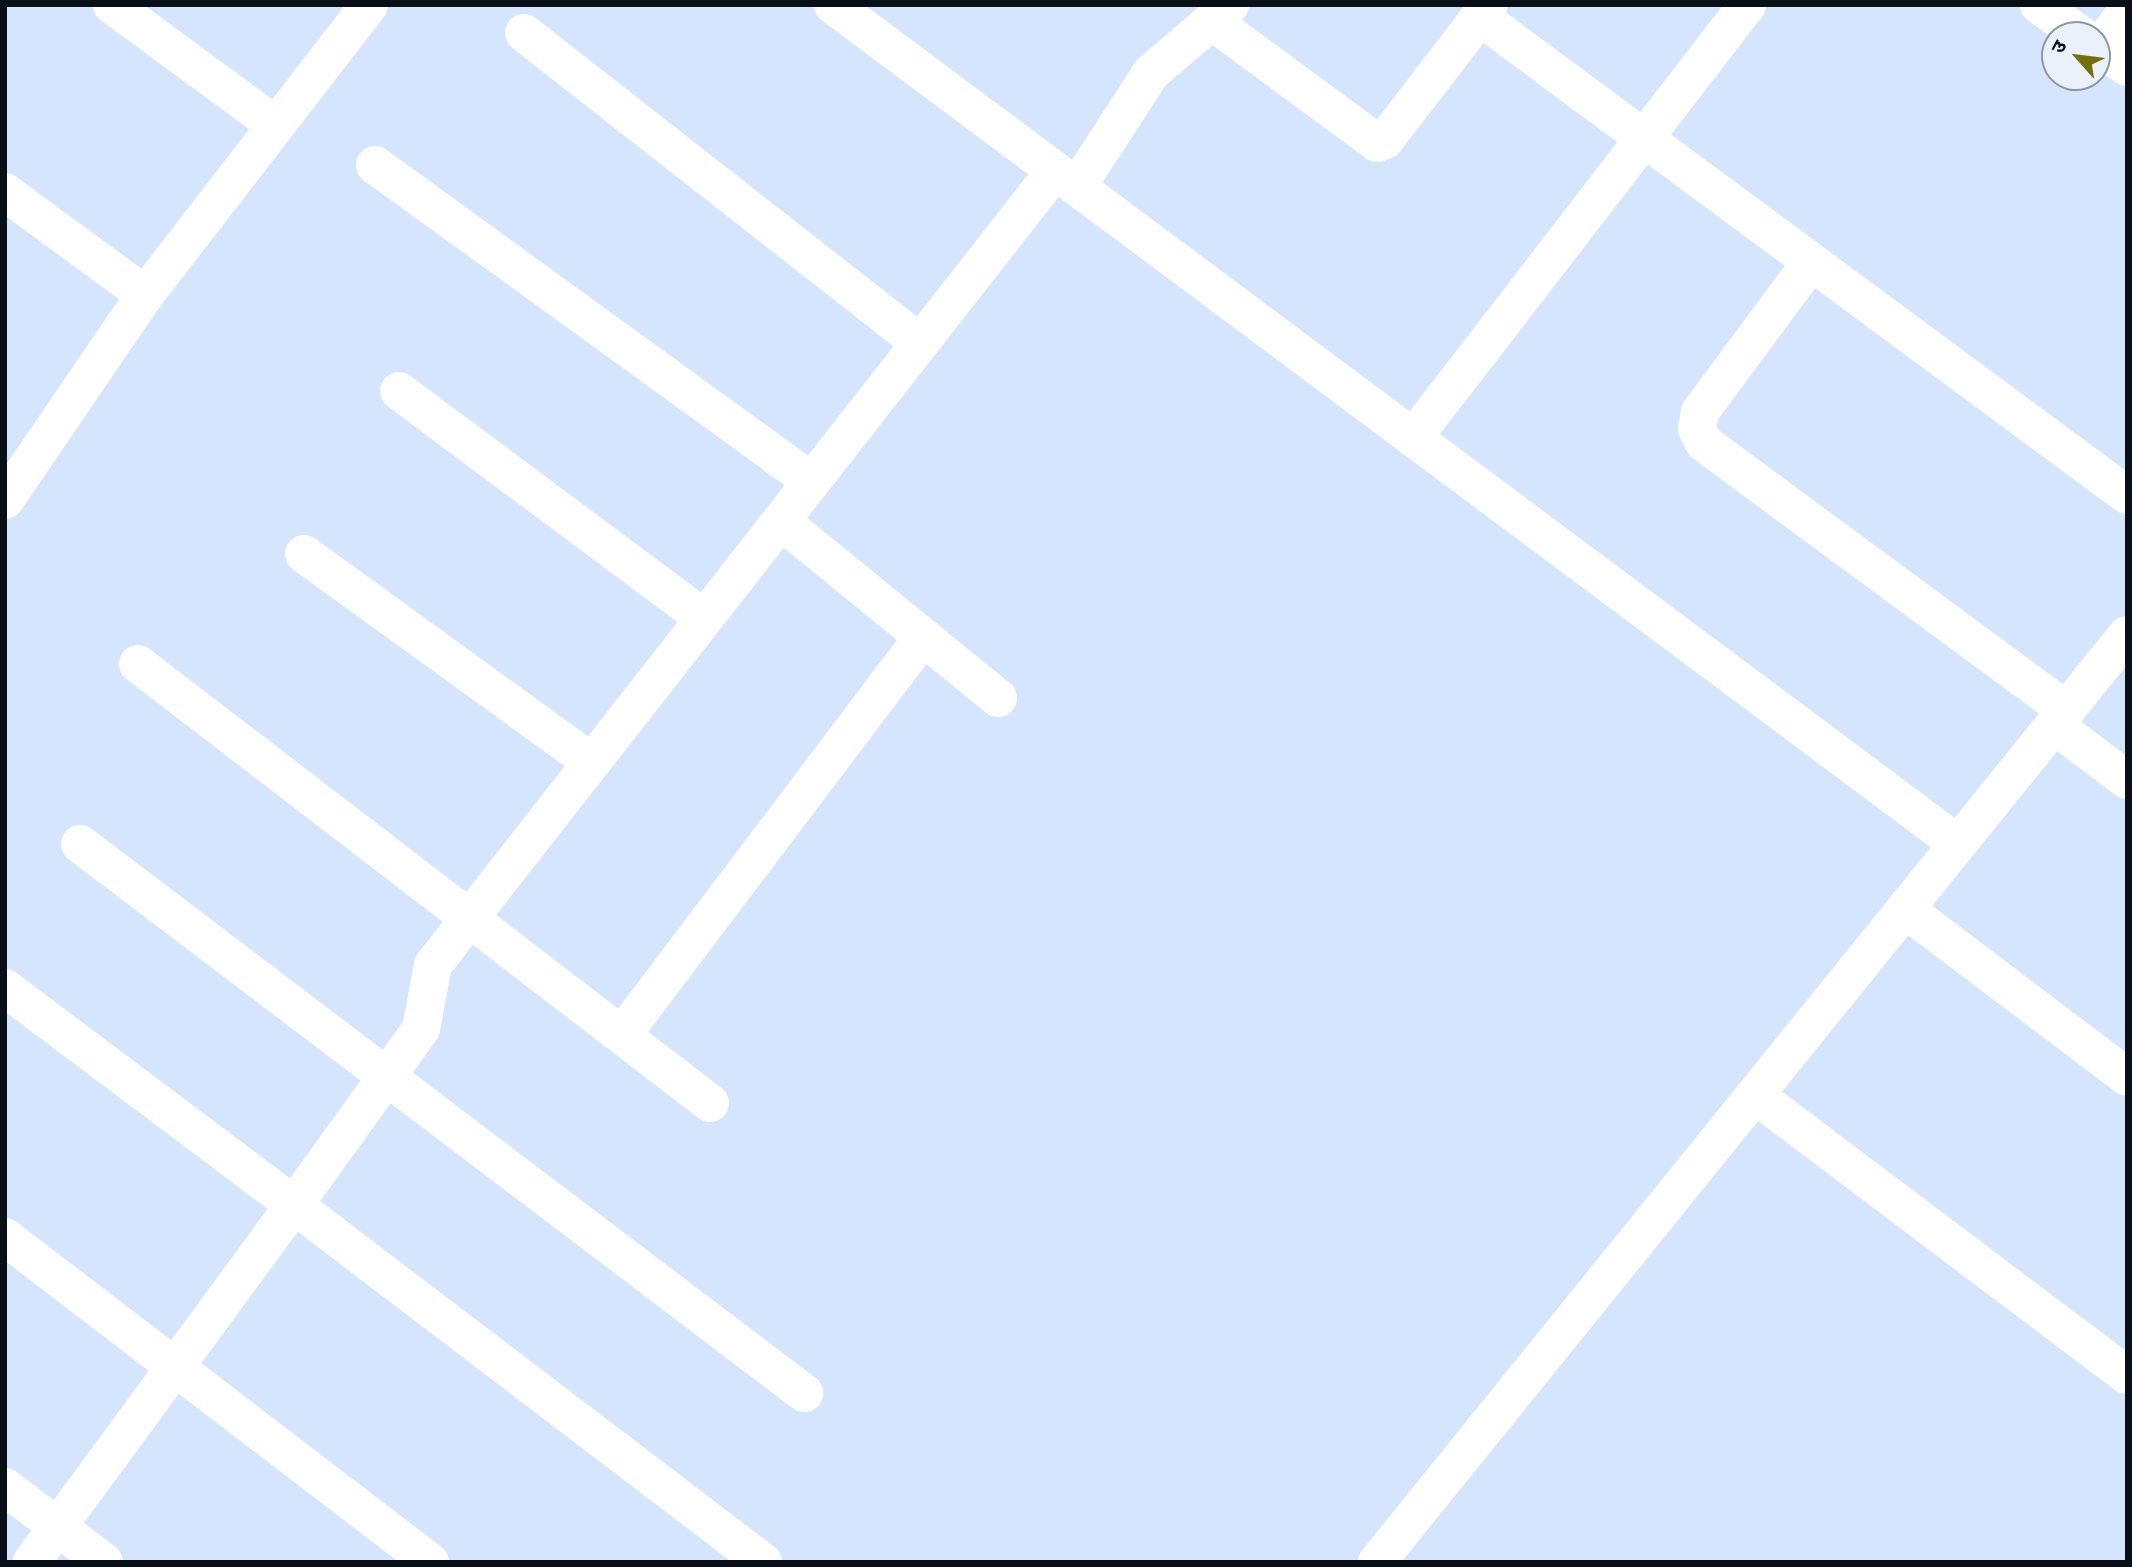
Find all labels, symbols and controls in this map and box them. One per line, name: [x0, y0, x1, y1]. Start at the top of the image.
north arrow: [2041, 21, 2111, 91]
text: उ: [2046, 37, 2072, 57]

